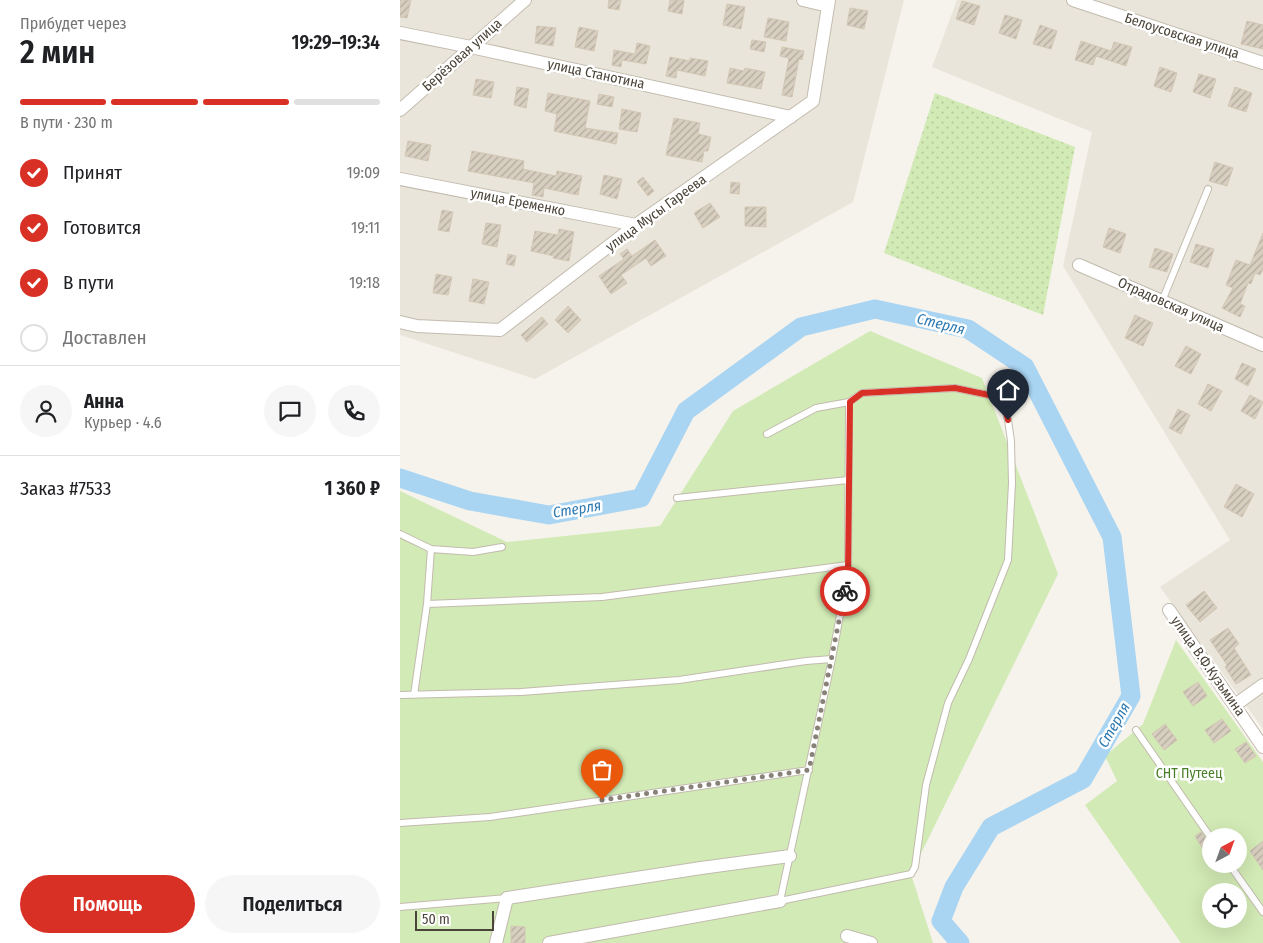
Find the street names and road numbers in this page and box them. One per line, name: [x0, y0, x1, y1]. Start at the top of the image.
street label: Белоусовская улица: [1123, 9, 1242, 63]
street label: Берёзовая улица: [419, 15, 505, 95]
street label: улица Станотина: [546, 55, 646, 93]
street label: улица Мусы Гареева: [602, 171, 710, 255]
street label: улица Еременко: [469, 184, 567, 220]
street label: Отрадовская улица: [1115, 274, 1227, 336]
street label: улица В.Ф.Кузьмина: [1167, 613, 1249, 719]

